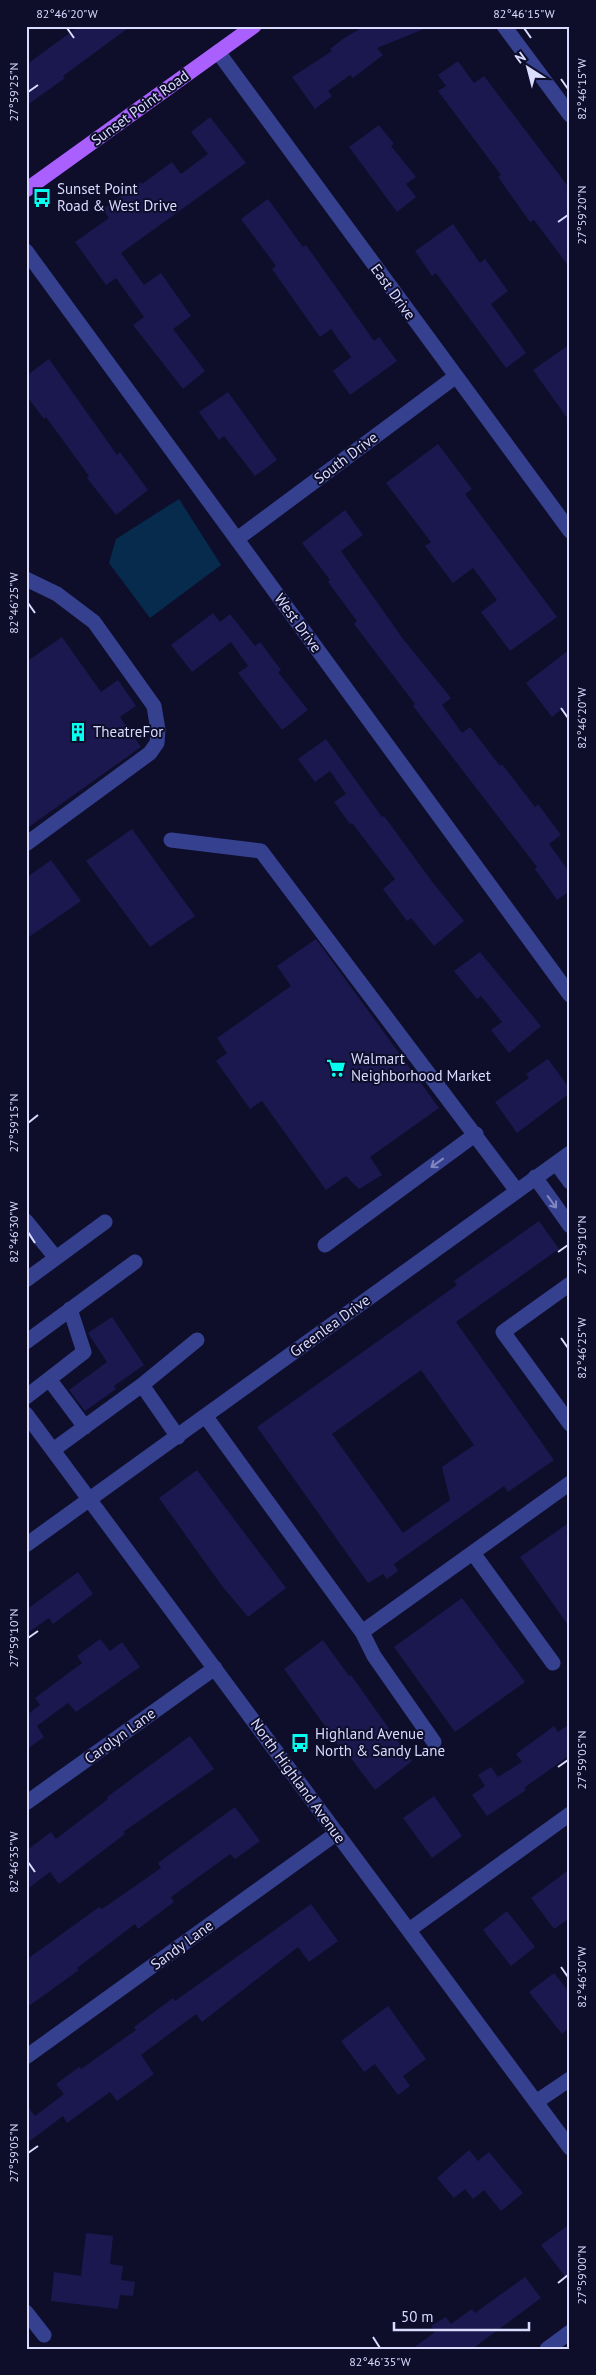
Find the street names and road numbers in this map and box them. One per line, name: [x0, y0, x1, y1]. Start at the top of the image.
street label: Sunset Point Road: [87, 66, 192, 149]
street label: East Drive: [367, 260, 420, 323]
street label: South Drive: [310, 427, 381, 488]
street label: West Drive: [271, 589, 326, 656]
street label: Greenlea Drive: [286, 1290, 374, 1361]
street label: Carolyn Lane: [80, 1703, 159, 1768]
street label: North Highland Avenue: [247, 1715, 350, 1847]
street label: Sandy Lane: [147, 1915, 217, 1974]

